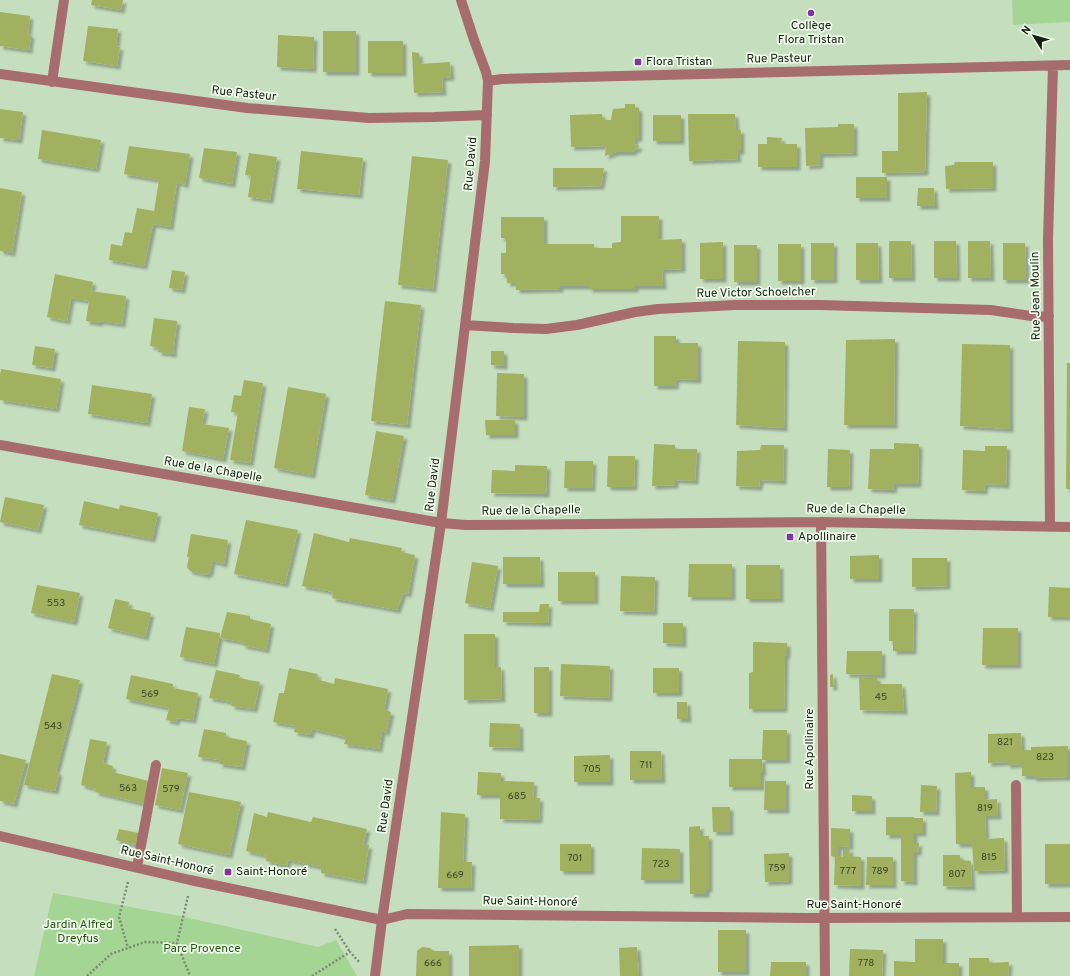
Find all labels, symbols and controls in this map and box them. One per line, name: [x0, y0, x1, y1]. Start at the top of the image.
marker: Collège Flora Tristan: [806, 8, 816, 18]
north arrow: [1014, 16, 1054, 56]
place label: Collège Flora Tristan: [778, 18, 844, 48]
text: N: [1019, 23, 1035, 38]
street label: Rue Pasteur: [746, 50, 812, 68]
place label: Flora Tristan: [646, 54, 712, 70]
marker: Flora Tristan: [633, 57, 643, 67]
street label: Rue Pasteur: [211, 83, 278, 105]
street label: Rue David: [461, 136, 481, 192]
street label: Rue Jean Moulin: [1027, 251, 1045, 341]
street label: Rue Victor Schoelcher: [696, 284, 816, 302]
street label: Rue de la Chapelle: [163, 454, 263, 486]
street label: Rue David: [422, 457, 444, 513]
street label: Rue de la Chapelle: [806, 501, 906, 519]
street label: Rue de la Chapelle: [481, 502, 581, 520]
place label: Apollinaire: [798, 529, 856, 545]
marker: Apollinaire: [785, 532, 795, 542]
house number: 553: [47, 597, 65, 610]
house number: 569: [141, 688, 159, 701]
house number: 45: [875, 691, 887, 704]
street label: Rue Apollinaire: [802, 708, 818, 790]
house number: 543: [44, 720, 62, 733]
house number: 821: [997, 736, 1013, 749]
house number: 823: [1036, 751, 1054, 764]
house number: 711: [640, 759, 652, 772]
house number: 705: [583, 763, 601, 776]
street label: Rue David: [374, 778, 398, 834]
house number: 563: [119, 782, 137, 795]
house number: 579: [162, 783, 180, 796]
house number: 685: [508, 790, 526, 803]
house number: 819: [977, 802, 993, 815]
street label: Rue Saint-Honoré: [119, 843, 215, 879]
house number: 815: [981, 851, 997, 864]
house number: 701: [567, 852, 583, 865]
house number: 723: [652, 858, 670, 871]
house number: 759: [768, 862, 786, 875]
place label: Saint-Honoré: [236, 864, 307, 880]
house number: 777: [840, 865, 856, 878]
house number: 789: [872, 865, 888, 878]
marker: Saint-Honoré: [223, 867, 233, 877]
house number: 807: [948, 868, 966, 881]
house number: 669: [446, 869, 464, 882]
street label: Rue Saint-Honoré: [482, 893, 578, 911]
street label: Rue Saint-Honoré: [806, 897, 902, 913]
park label: Jardin Alfred Dreyfus: [43, 917, 113, 947]
park label: Parc Provence: [163, 941, 241, 957]
house number: 666: [424, 957, 442, 970]
house number: 778: [858, 957, 874, 970]

